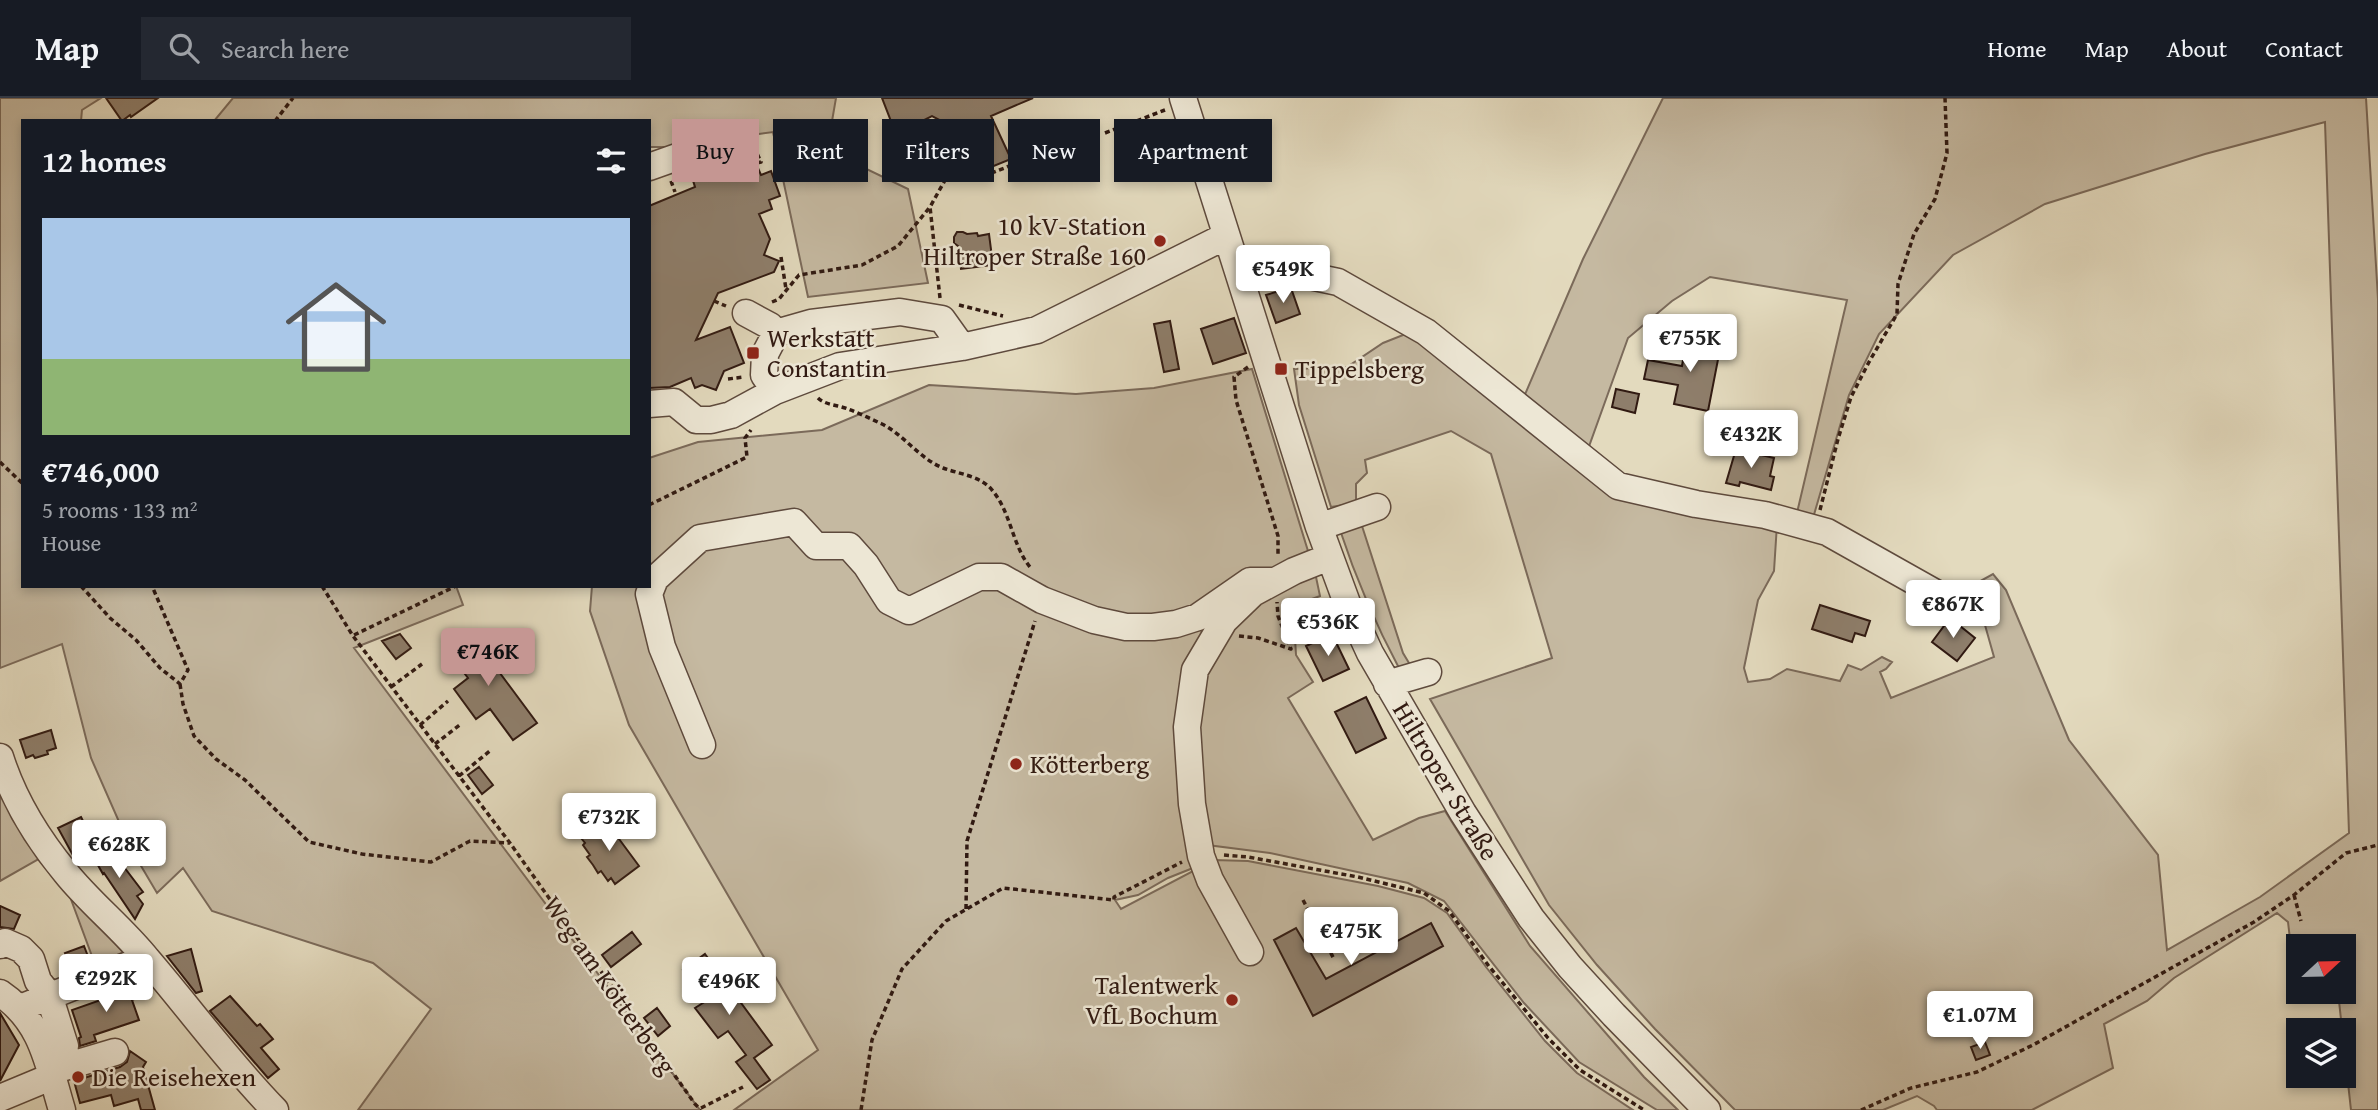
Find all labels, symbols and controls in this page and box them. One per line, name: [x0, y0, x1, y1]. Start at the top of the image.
search box: [141, 17, 631, 80]
text: Map: [35, 24, 99, 72]
icon: search: [165, 29, 203, 67]
text: Search here: [221, 29, 349, 68]
text: Home: [1988, 31, 2047, 66]
text: Map: [2085, 31, 2129, 66]
text: About: [2167, 31, 2227, 66]
text: Contact: [2265, 31, 2343, 66]
chip: Buy: [672, 119, 759, 182]
chip: Rent: [773, 119, 868, 182]
chip: Filters: [882, 119, 994, 182]
chip: New: [1008, 119, 1100, 182]
chip: Apartment: [1114, 119, 1272, 182]
text: 12 homes: [42, 139, 167, 183]
icon: filters: [592, 142, 630, 180]
place label: 10 kV-Station Hiltroper Straße 160: [923, 206, 1146, 275]
marker: 10 kV-Station Hiltroper Straße 160: [1152, 233, 1168, 249]
pin: €549K: [1234, 246, 1332, 305]
text: €549K: [1252, 251, 1314, 284]
icon: home: [273, 264, 399, 390]
pin: €755K: [1641, 314, 1739, 374]
place label: Werkstatt Constantin: [767, 318, 887, 387]
text: €755K: [1659, 320, 1721, 353]
marker: Werkstatt Constantin: [745, 345, 761, 361]
place label: Tippelsberg: [1295, 349, 1424, 388]
marker: Tippelsberg: [1273, 361, 1289, 377]
pin: €432K: [1702, 410, 1800, 470]
text: €432K: [1720, 416, 1782, 449]
text: €746,000: [42, 449, 159, 493]
text: 5 rooms · 133 m²: [42, 493, 197, 526]
text: House: [42, 526, 101, 559]
pin: €867K: [1904, 580, 2002, 640]
text: €867K: [1922, 586, 1984, 619]
pin: €536K: [1279, 598, 1377, 658]
text: €536K: [1297, 604, 1359, 637]
pin: €746K: [439, 628, 537, 688]
text: €746K: [457, 634, 519, 667]
street label: Hiltroper Straße: [1384, 694, 1509, 868]
place label: Kötterberg: [1030, 744, 1149, 783]
marker: Kötterberg: [1008, 756, 1024, 772]
pin: €732K: [560, 794, 658, 853]
text: €732K: [578, 799, 640, 832]
pin: €628K: [70, 820, 168, 880]
text: €628K: [88, 826, 150, 859]
street label: Weg am Kötterberg: [534, 887, 687, 1082]
pin: €475K: [1302, 908, 1400, 967]
text: €475K: [1320, 913, 1382, 946]
north arrow: [2286, 934, 2356, 1004]
map controls: [2286, 934, 2356, 1088]
pin: €292K: [57, 954, 155, 1014]
pin: €496K: [680, 958, 778, 1017]
text: €292K: [75, 960, 137, 993]
text: €496K: [698, 963, 760, 996]
place label: Talentwerk VfL Bochum: [1085, 965, 1219, 1034]
marker: Talentwerk VfL Bochum: [1224, 992, 1240, 1008]
pin: €1.07M: [1923, 992, 2037, 1051]
text: €1.07M: [1943, 997, 2017, 1030]
button: layers: [2286, 1018, 2356, 1088]
place label: Die Reisehexen: [92, 1057, 256, 1096]
marker: Die Reisehexen: [70, 1069, 86, 1085]

